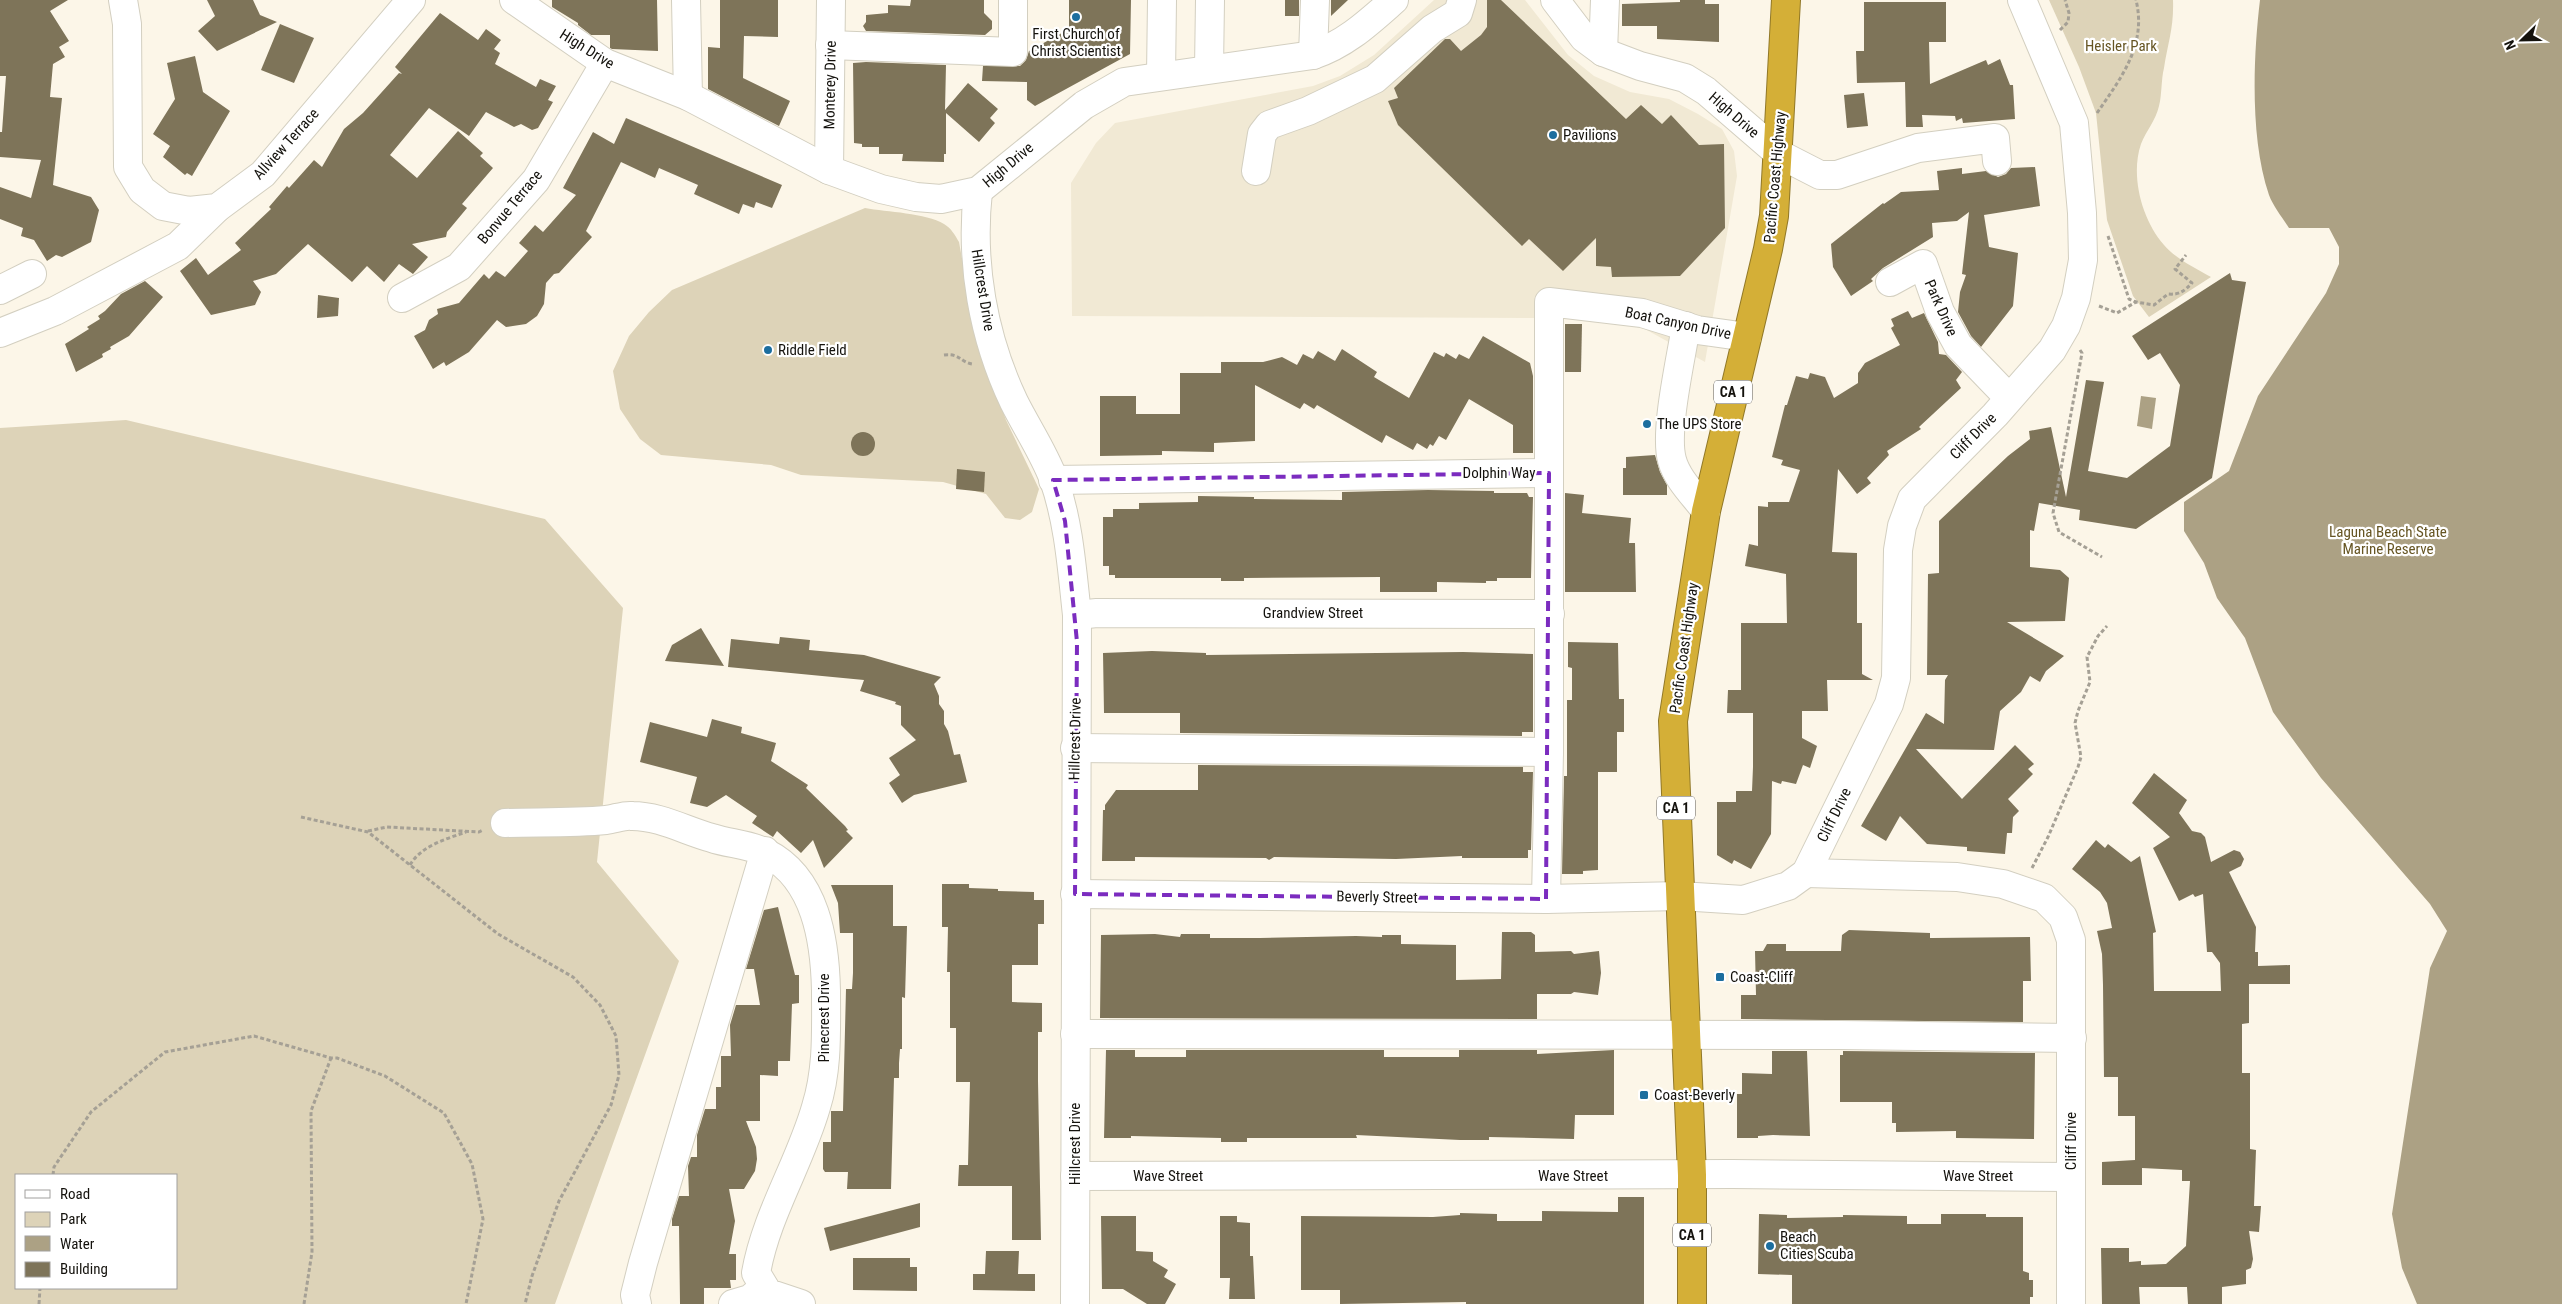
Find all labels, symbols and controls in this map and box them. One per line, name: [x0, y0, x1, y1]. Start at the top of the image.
marker: First Church of Christ Scientist: [1070, 11, 1082, 23]
north arrow: [2497, 15, 2547, 65]
street label: High Drive: [556, 25, 618, 73]
place label: First Church of Christ Scientist: [1031, 25, 1121, 60]
park label: Heisler Park: [2085, 37, 2157, 55]
text: N: [2501, 38, 2519, 52]
street label: Monterey Drive: [820, 41, 840, 129]
street label: High Drive: [1705, 88, 1763, 142]
street label: Allview Terrace: [249, 105, 323, 183]
street label: Pacific Coast Highway: [1760, 111, 1790, 243]
place label: Pavilions: [1563, 126, 1617, 144]
marker: Pavilions: [1547, 129, 1559, 141]
street label: High Drive: [979, 139, 1037, 191]
street label: Bonvue Terrace: [474, 166, 546, 248]
street label: Hillcrest Drive: [968, 248, 998, 332]
street label: Park Drive: [1921, 277, 1961, 339]
street label: Boat Canyon Drive: [1623, 303, 1733, 343]
place label: Riddle Field: [778, 341, 847, 359]
marker: Riddle Field: [762, 344, 774, 356]
road number: CA 1: [1714, 381, 1752, 404]
street label: Cliff Drive: [1946, 409, 2000, 463]
place label: The UPS Store: [1657, 415, 1742, 433]
marker: The UPS Store: [1641, 418, 1653, 430]
street label: Dolphin Way: [1463, 464, 1535, 482]
park label: Laguna Beach State Marine Reserve: [2329, 523, 2447, 558]
street label: Pacific Coast Highway: [1666, 581, 1702, 715]
street label: Grandview Street: [1263, 604, 1363, 622]
street label: Hillcrest Drive: [1065, 698, 1085, 780]
street label: Cliff Drive: [1813, 785, 1855, 845]
road number: CA 1: [1657, 796, 1695, 820]
street label: Beverly Street: [1336, 887, 1418, 907]
place label: Coast-Cliff: [1730, 968, 1793, 986]
marker: Coast-Cliff: [1714, 971, 1726, 983]
street label: Pinecrest Drive: [815, 973, 833, 1063]
place label: Coast-Beverly: [1654, 1086, 1735, 1104]
marker: Coast-Beverly: [1638, 1089, 1650, 1101]
street label: Hillcrest Drive: [1066, 1103, 1084, 1185]
street label: Cliff Drive: [2062, 1112, 2080, 1170]
street label: Wave Street: [1133, 1167, 1203, 1185]
street label: Wave Street: [1538, 1167, 1608, 1185]
street label: Wave Street: [1943, 1167, 2013, 1185]
legend: [15, 1174, 178, 1289]
text: Road: [60, 1185, 90, 1203]
text: Park: [60, 1210, 87, 1228]
road number: CA 1: [1673, 1224, 1711, 1246]
place label: Beach Cities Scuba: [1780, 1228, 1854, 1263]
text: Water: [60, 1235, 95, 1253]
marker: Beach Cities Scuba: [1764, 1240, 1776, 1252]
text: Building: [60, 1260, 108, 1278]

